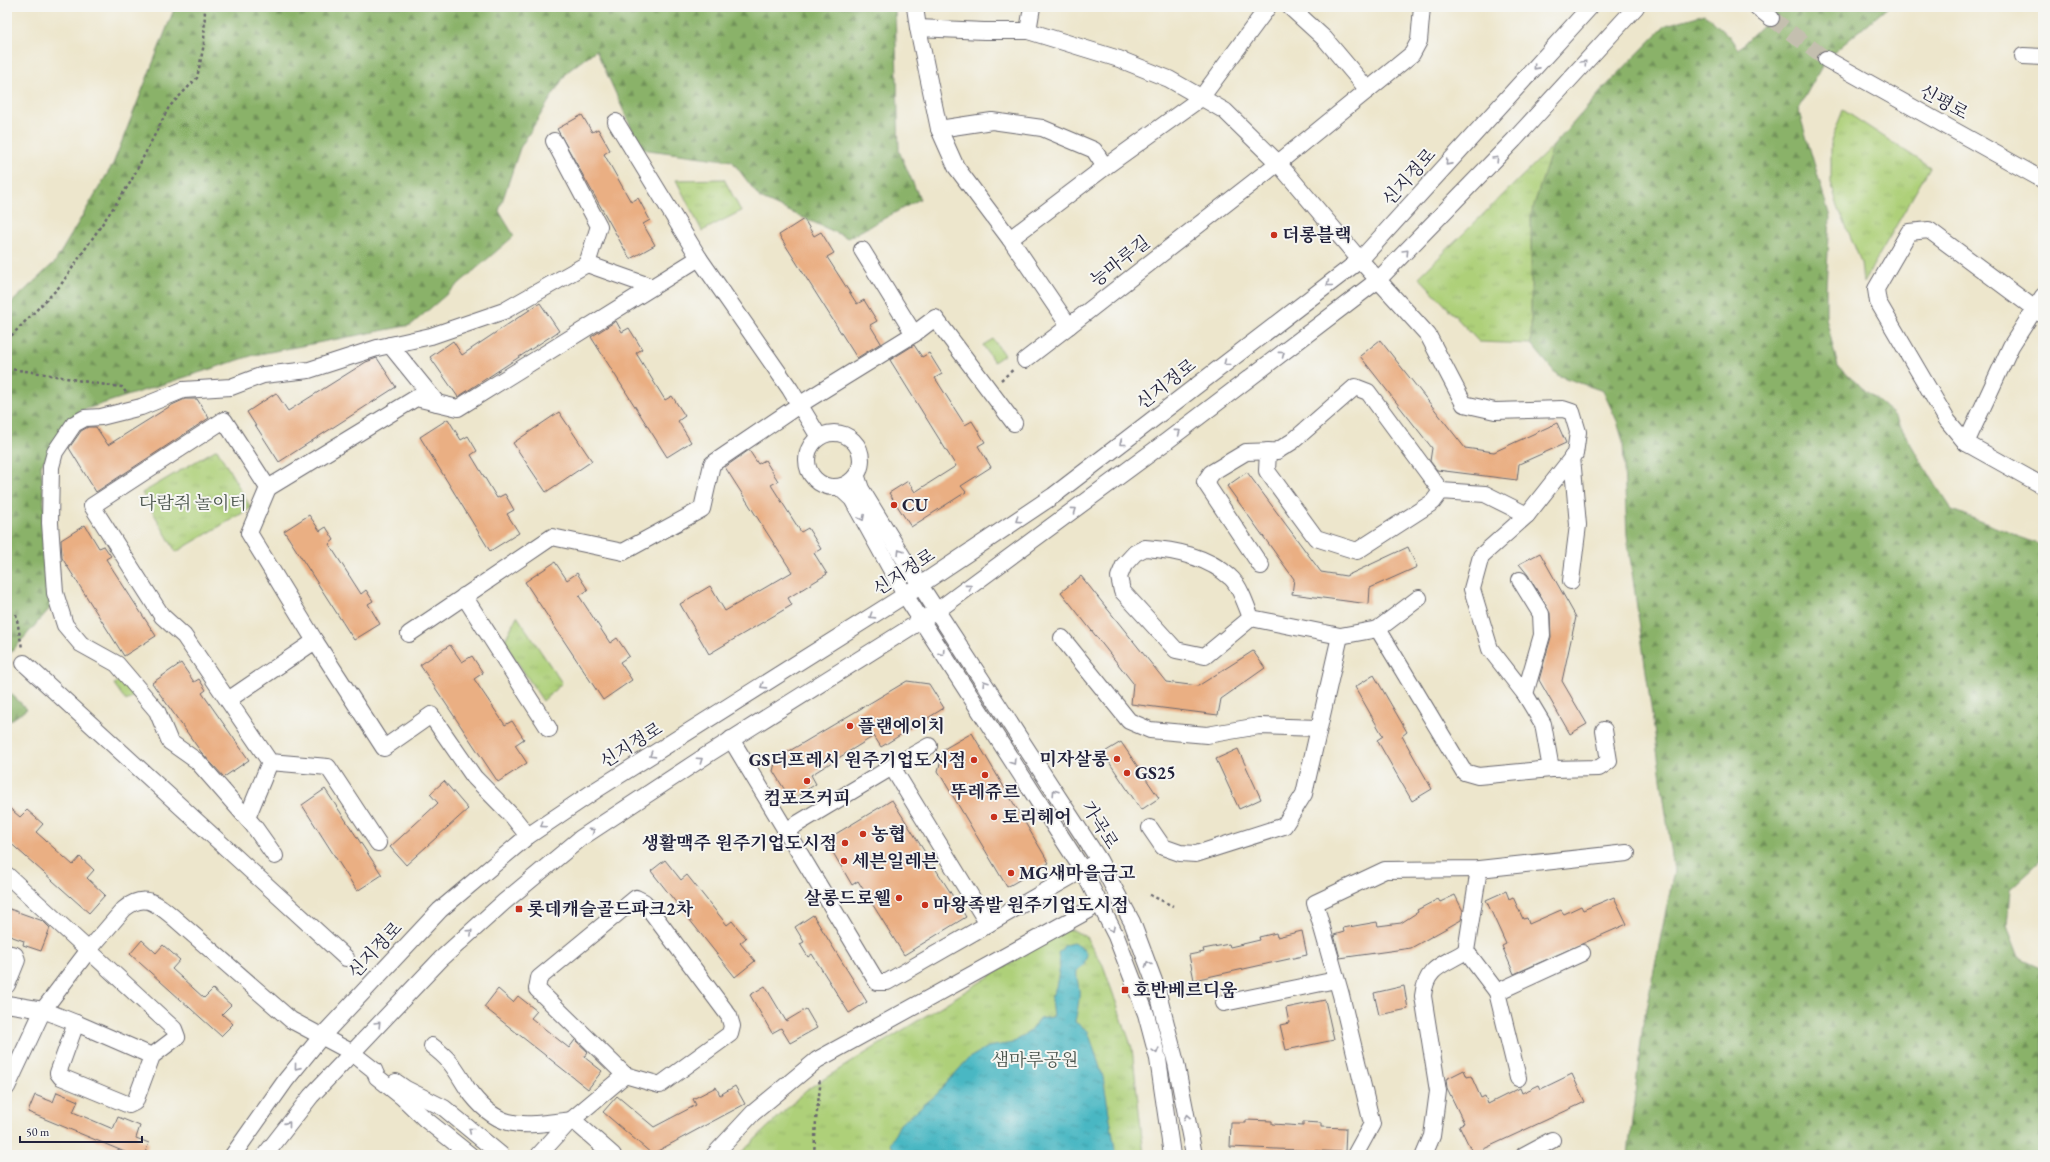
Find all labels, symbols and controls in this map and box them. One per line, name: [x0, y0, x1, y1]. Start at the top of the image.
one-way arrow: [1579, 60, 1587, 68]
one-way arrow: [1533, 62, 1541, 70]
street label: 신평로: [1916, 79, 1973, 124]
street label: 신지정로: [1377, 143, 1440, 210]
one-way arrow: [1491, 156, 1499, 164]
one-way arrow: [1446, 158, 1453, 166]
place label: 더롱블랙: [1282, 223, 1352, 246]
street label: 능마루길: [1085, 230, 1154, 291]
marker: 더롱블랙: [1269, 230, 1279, 240]
one-way arrow: [1401, 249, 1408, 257]
one-way arrow: [1326, 279, 1333, 286]
one-way arrow: [1277, 352, 1284, 359]
street label: 신지정로: [1131, 353, 1200, 414]
one-way arrow: [1223, 359, 1230, 366]
one-way arrow: [1174, 430, 1181, 437]
one-way arrow: [1120, 438, 1127, 445]
park label: 다람쥐 놀이터: [139, 491, 247, 514]
place label: CU: [902, 493, 929, 516]
marker: CU: [889, 500, 899, 510]
one-way arrow: [1069, 508, 1076, 515]
one-way arrow: [858, 514, 865, 521]
one-way arrow: [1015, 515, 1022, 523]
street label: 신지정로: [868, 543, 939, 600]
one-way arrow: [897, 549, 905, 556]
one-way arrow: [965, 585, 972, 592]
one-way arrow: [869, 611, 876, 619]
one-way arrow: [937, 649, 945, 656]
one-way arrow: [982, 680, 990, 687]
one-way arrow: [760, 681, 767, 688]
place label: 플랜에이치: [858, 714, 945, 737]
street label: 신지정로: [595, 716, 666, 773]
marker: 플랜에이치: [845, 721, 855, 731]
place label: 미자살롱: [1039, 747, 1110, 770]
place label: GS더프레시 원주기업도시점: [749, 748, 966, 771]
one-way arrow: [649, 750, 656, 757]
marker: 미자살롱: [1112, 754, 1122, 764]
marker: GS더프레시 원주기업도시점: [969, 755, 979, 765]
one-way arrow: [696, 757, 703, 764]
one-way arrow: [1008, 758, 1016, 765]
place label: GS25: [1135, 761, 1176, 784]
marker: GS25: [1122, 768, 1132, 778]
marker: 뚜레쥬르: [980, 770, 990, 780]
marker: 컴포즈커피: [802, 776, 812, 786]
place label: 뚜레쥬르: [950, 780, 1020, 803]
place label: 컴포즈커피: [764, 786, 850, 809]
one-way arrow: [1053, 789, 1060, 796]
street label: 가곡로: [1077, 797, 1124, 853]
place label: 토리헤어: [1002, 805, 1072, 828]
marker: 토리헤어: [989, 812, 999, 822]
one-way arrow: [540, 820, 547, 828]
place label: 농협: [871, 822, 906, 845]
one-way arrow: [588, 829, 595, 836]
marker: 농협: [858, 829, 868, 839]
place label: 생활맥주 원주기업도시점: [641, 831, 837, 854]
marker: 생활맥주 원주기업도시점: [840, 838, 850, 848]
place label: 세븐일레븐: [852, 849, 939, 872]
marker: 세븐일레븐: [839, 856, 849, 866]
place label: MG새마을금고: [1019, 861, 1136, 884]
marker: MG새마을금고: [1006, 868, 1016, 878]
place label: 살롱드로웰: [804, 886, 891, 909]
marker: 살롱드로웰: [894, 893, 904, 903]
place label: 마왕족발 원주기업도시점: [933, 893, 1129, 916]
place label: 롯데캐슬골드파크2차: [527, 897, 694, 920]
marker: 마왕족발 원주기업도시점: [920, 900, 930, 910]
marker: 롯데캐슬골드파크2차: [514, 904, 524, 914]
street label: 신지정로: [343, 916, 407, 983]
one-way arrow: [1107, 925, 1115, 932]
one-way arrow: [465, 929, 473, 937]
one-way arrow: [1144, 960, 1152, 967]
place label: 호반베르디움: [1133, 978, 1238, 1001]
marker: 호반베르디움: [1120, 985, 1130, 995]
one-way arrow: [373, 1021, 381, 1029]
park label: 샘마루공원: [992, 1048, 1078, 1071]
one-way arrow: [1151, 1048, 1160, 1055]
one-way arrow: [294, 1063, 301, 1070]
one-way arrow: [1183, 1114, 1192, 1120]
scale bar: [20, 1118, 142, 1144]
one-way arrow: [284, 1121, 291, 1129]
text: 50 m: [26, 1124, 50, 1140]
one-way arrow: [469, 1128, 476, 1135]

